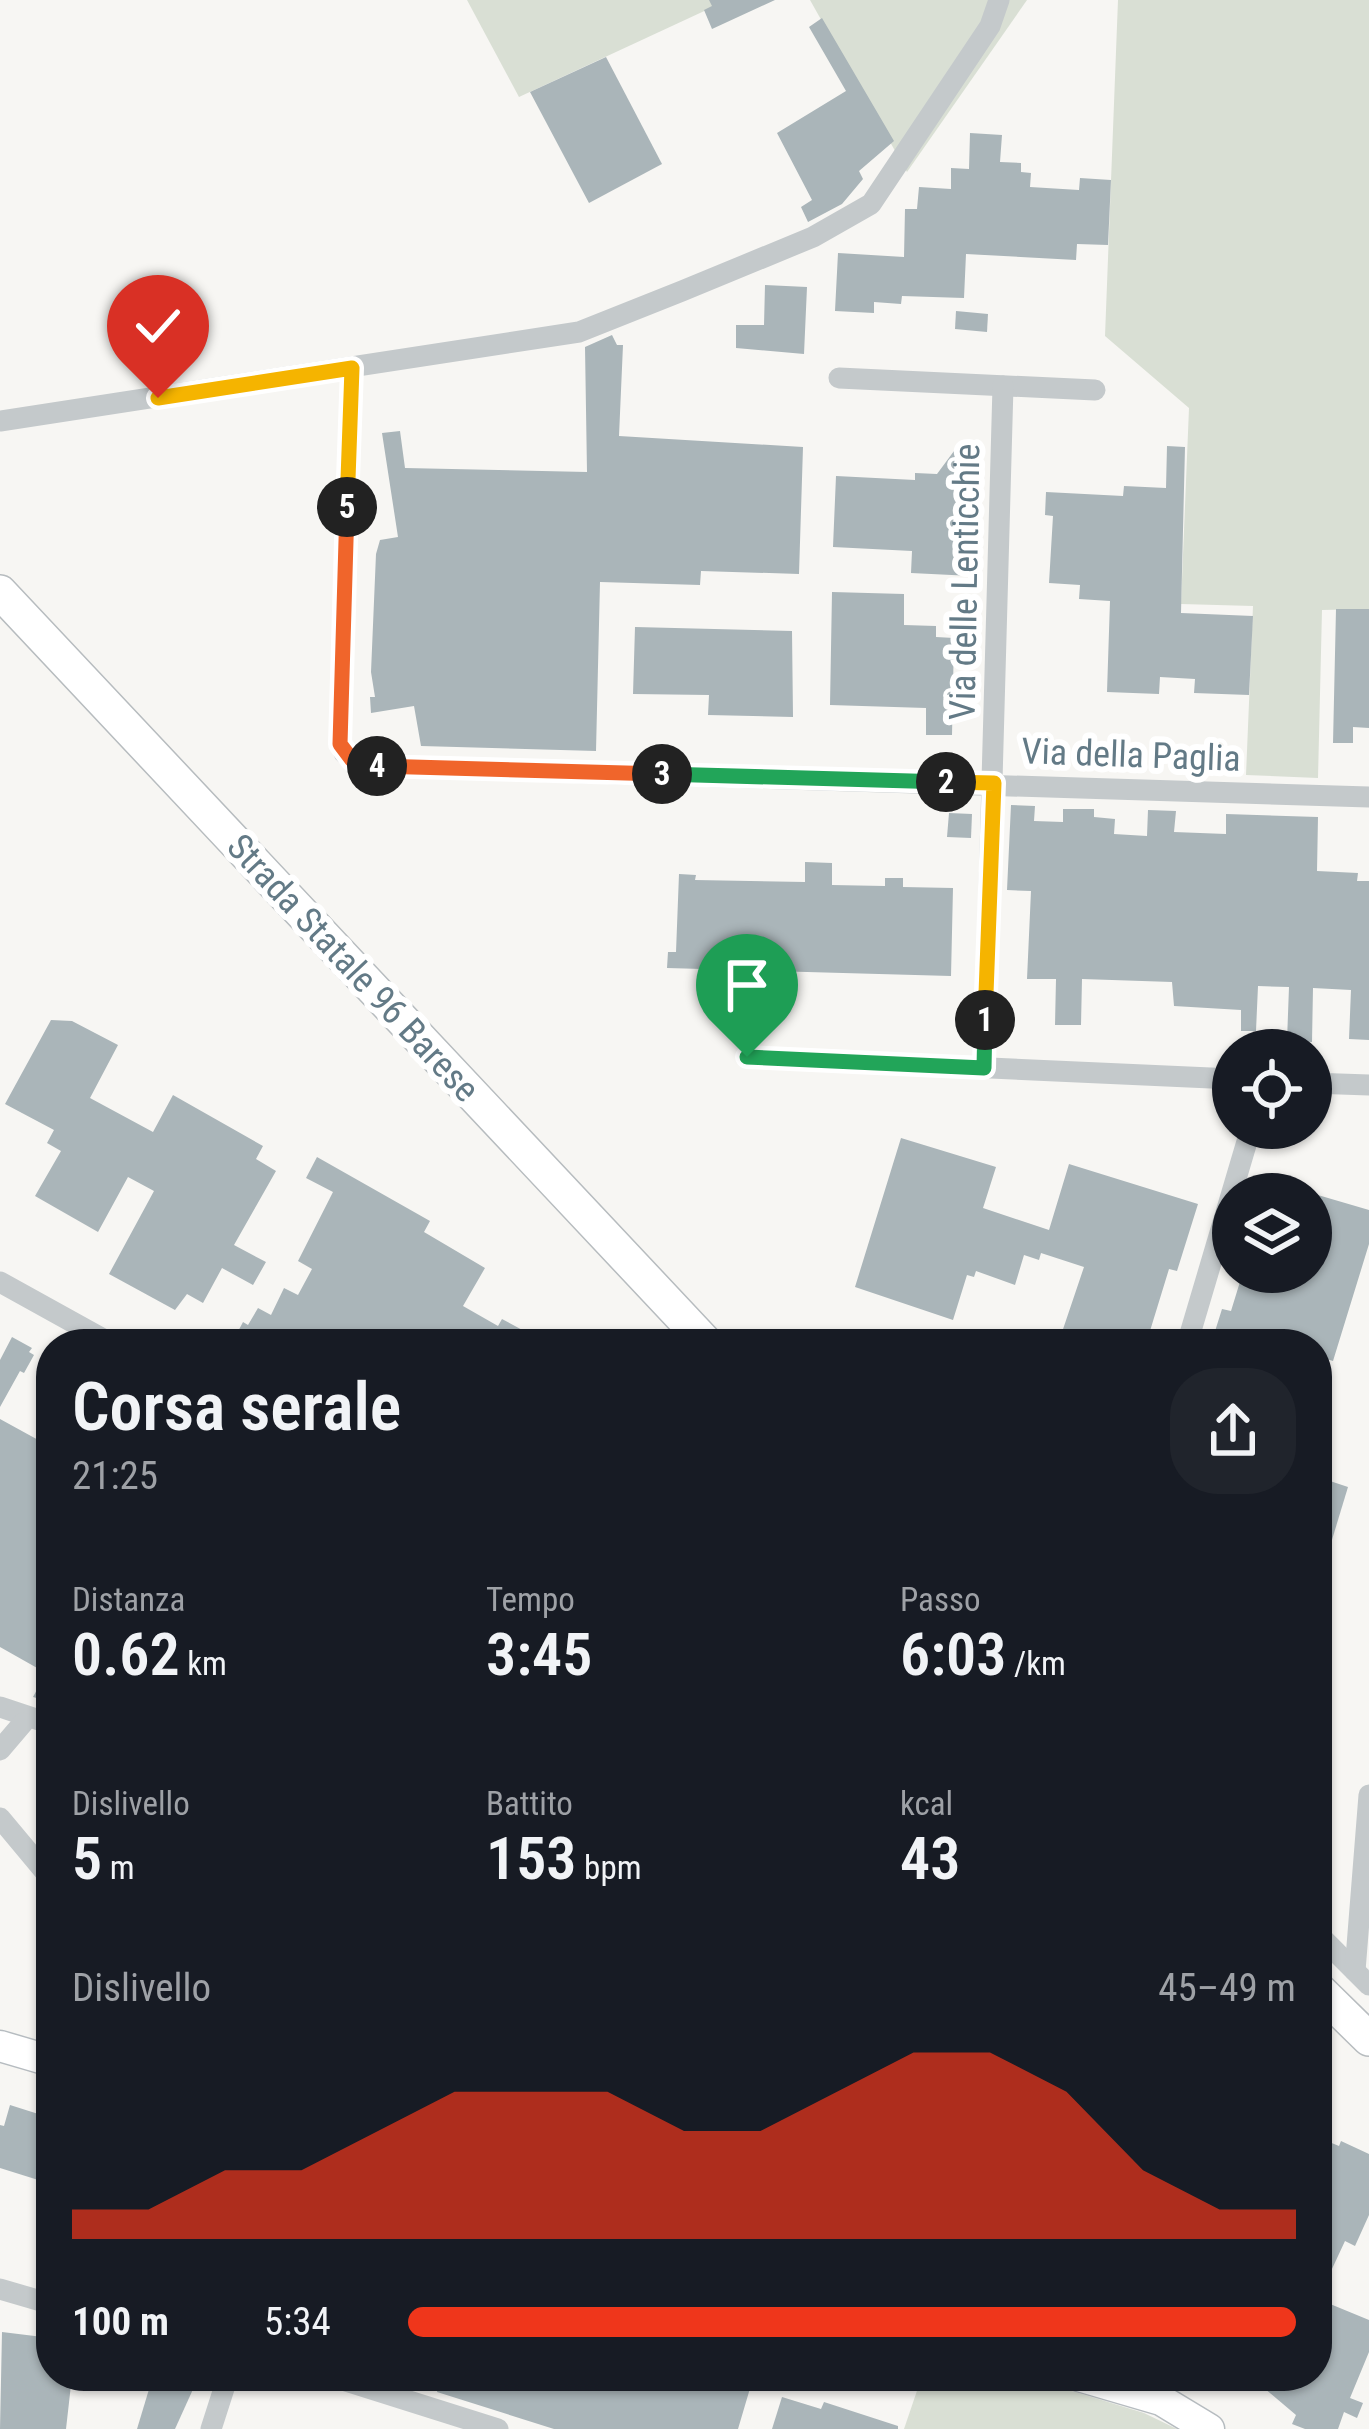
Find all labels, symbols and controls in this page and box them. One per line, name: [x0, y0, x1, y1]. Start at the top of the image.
pin: [107, 275, 209, 398]
icon: check: [125, 293, 191, 359]
street label: Via delle Lenticchie: [942, 443, 988, 721]
pin: 5: [317, 477, 377, 537]
text: 5: [339, 487, 355, 526]
street label: Via della Paglia: [1021, 730, 1241, 780]
pin: 4: [347, 736, 407, 796]
pin: 3: [632, 744, 692, 804]
text: 4: [369, 746, 385, 785]
pin: 2: [916, 752, 976, 812]
text: 3: [654, 754, 670, 793]
text: 2: [938, 762, 954, 801]
street label: Strada Statale 96 Barese: [218, 826, 488, 1110]
pin: [696, 934, 798, 1057]
icon: arrive: [714, 952, 780, 1018]
pin: 1: [955, 990, 1015, 1050]
text: 1: [977, 1000, 993, 1039]
map controls: [1212, 1029, 1332, 1293]
button: locate: [1212, 1029, 1332, 1149]
button: layers: [1212, 1173, 1332, 1293]
button: share: [1170, 1368, 1296, 1494]
text: Corsa serale: [72, 1369, 401, 1446]
text: 21:25: [72, 1453, 158, 1499]
text: Distanza: [72, 1580, 185, 1619]
text: Tempo: [486, 1580, 575, 1619]
text: Passo: [900, 1580, 981, 1619]
text: 0.62: [72, 1619, 180, 1690]
text: 3:45: [486, 1619, 592, 1690]
text: 6:03: [900, 1619, 1006, 1690]
text: km: [180, 1644, 227, 1683]
text: /km: [1006, 1644, 1066, 1683]
text: Dislivello: [72, 1784, 190, 1823]
text: Battito: [486, 1784, 573, 1823]
text: kcal: [900, 1784, 953, 1823]
text: 5: [72, 1823, 102, 1894]
text: 153: [486, 1823, 577, 1894]
text: 43: [900, 1823, 960, 1894]
text: m: [102, 1848, 135, 1887]
text: bpm: [577, 1848, 642, 1887]
text: Dislivello: [72, 1965, 211, 2011]
text: 45–49 m: [1158, 1965, 1296, 2011]
text: 100 m: [72, 2299, 169, 2345]
text: 5:34: [264, 2299, 331, 2345]

